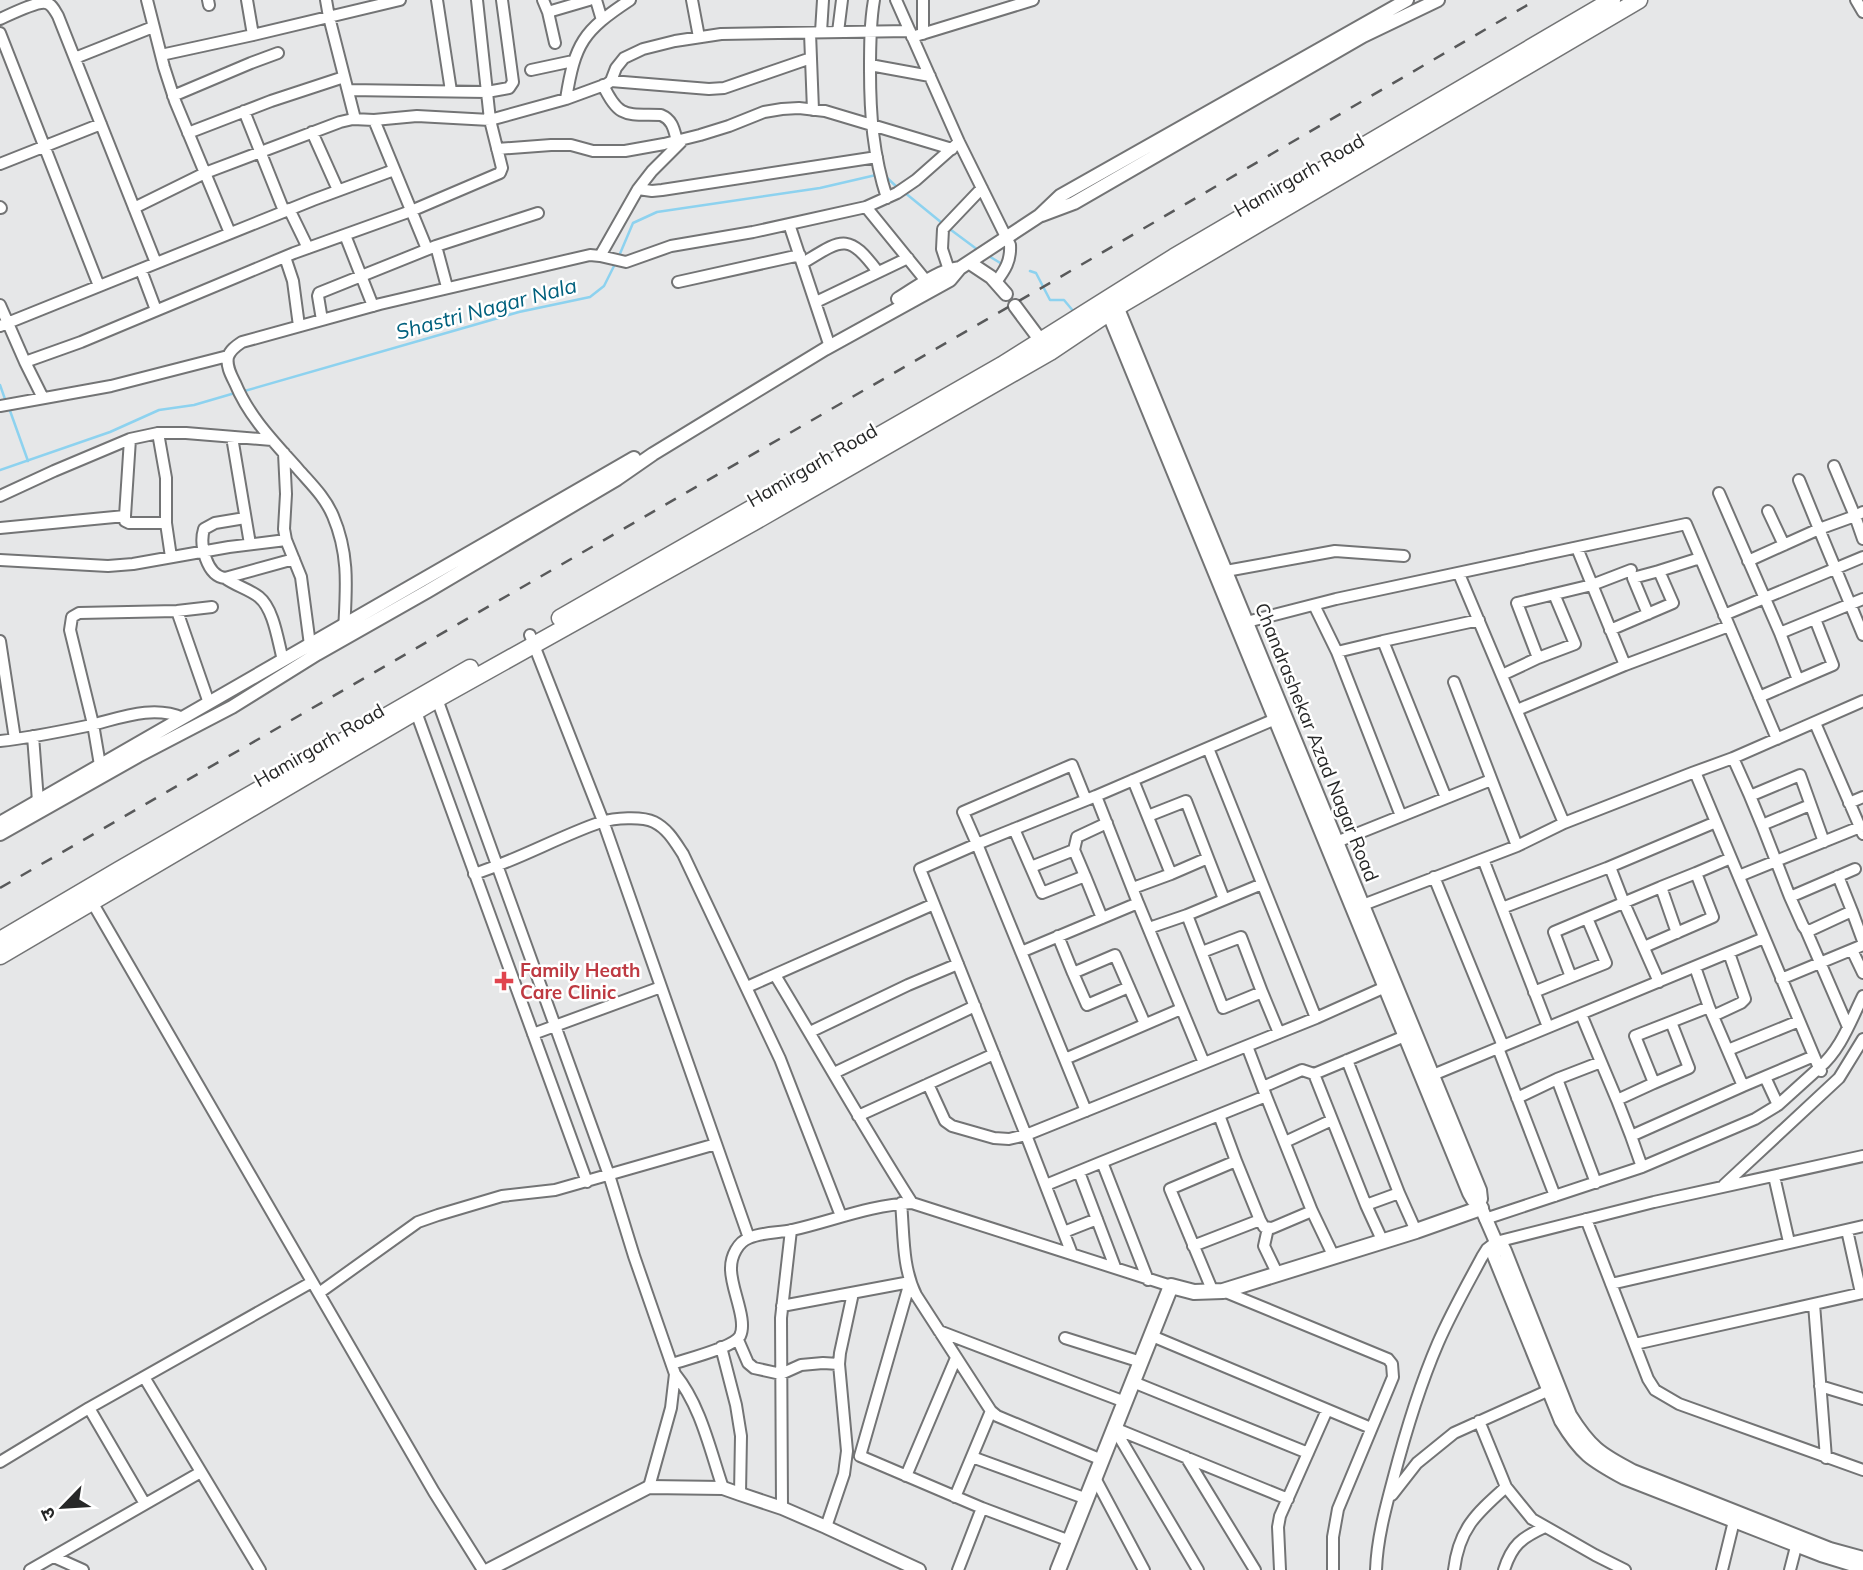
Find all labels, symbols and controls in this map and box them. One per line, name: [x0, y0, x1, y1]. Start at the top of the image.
street label: Hamirgarh Road: [1230, 128, 1368, 222]
water label: Shastri Nagar Nala: [393, 271, 579, 345]
street label: Hamirgarh Road: [743, 418, 881, 512]
street label: Chandrashekar Azad Nagar Road: [1250, 599, 1384, 885]
street label: Hamirgarh Road: [250, 698, 388, 792]
place label: Family Heath Care Clinic: [520, 958, 640, 1004]
marker: Family Heath Care Clinic: [494, 971, 514, 991]
north arrow: [28, 1472, 98, 1542]
text: उ: [34, 1503, 61, 1524]

